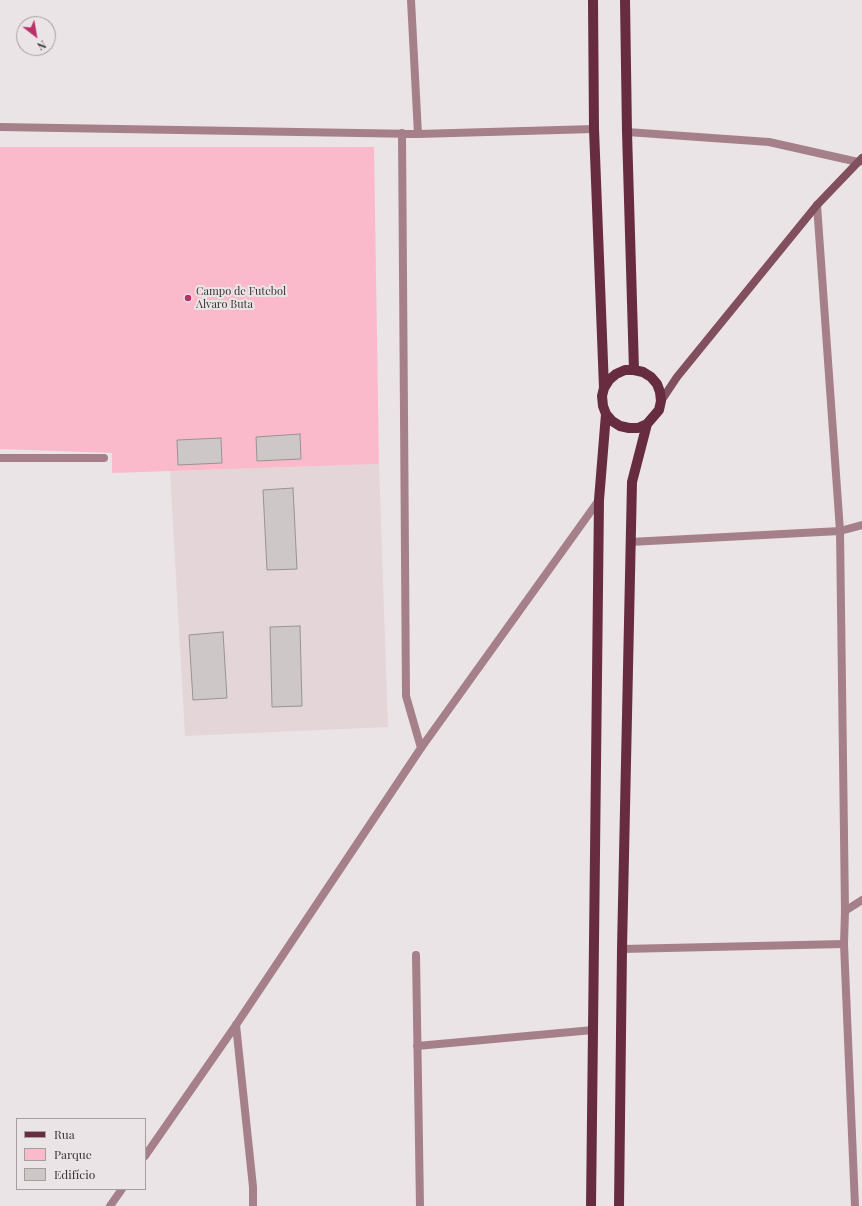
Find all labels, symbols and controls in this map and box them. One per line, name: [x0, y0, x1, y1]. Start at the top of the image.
north arrow: [16, 16, 56, 56]
text: N: [35, 37, 49, 54]
place label: Campo de Futebol Alvaro Buta: [196, 285, 286, 311]
marker: Campo de Futebol Alvaro Buta: [183, 293, 193, 303]
legend: [16, 1118, 146, 1190]
text: Rua: [54, 1126, 75, 1142]
text: Parque: [54, 1146, 92, 1162]
text: Edifício: [54, 1166, 95, 1182]

